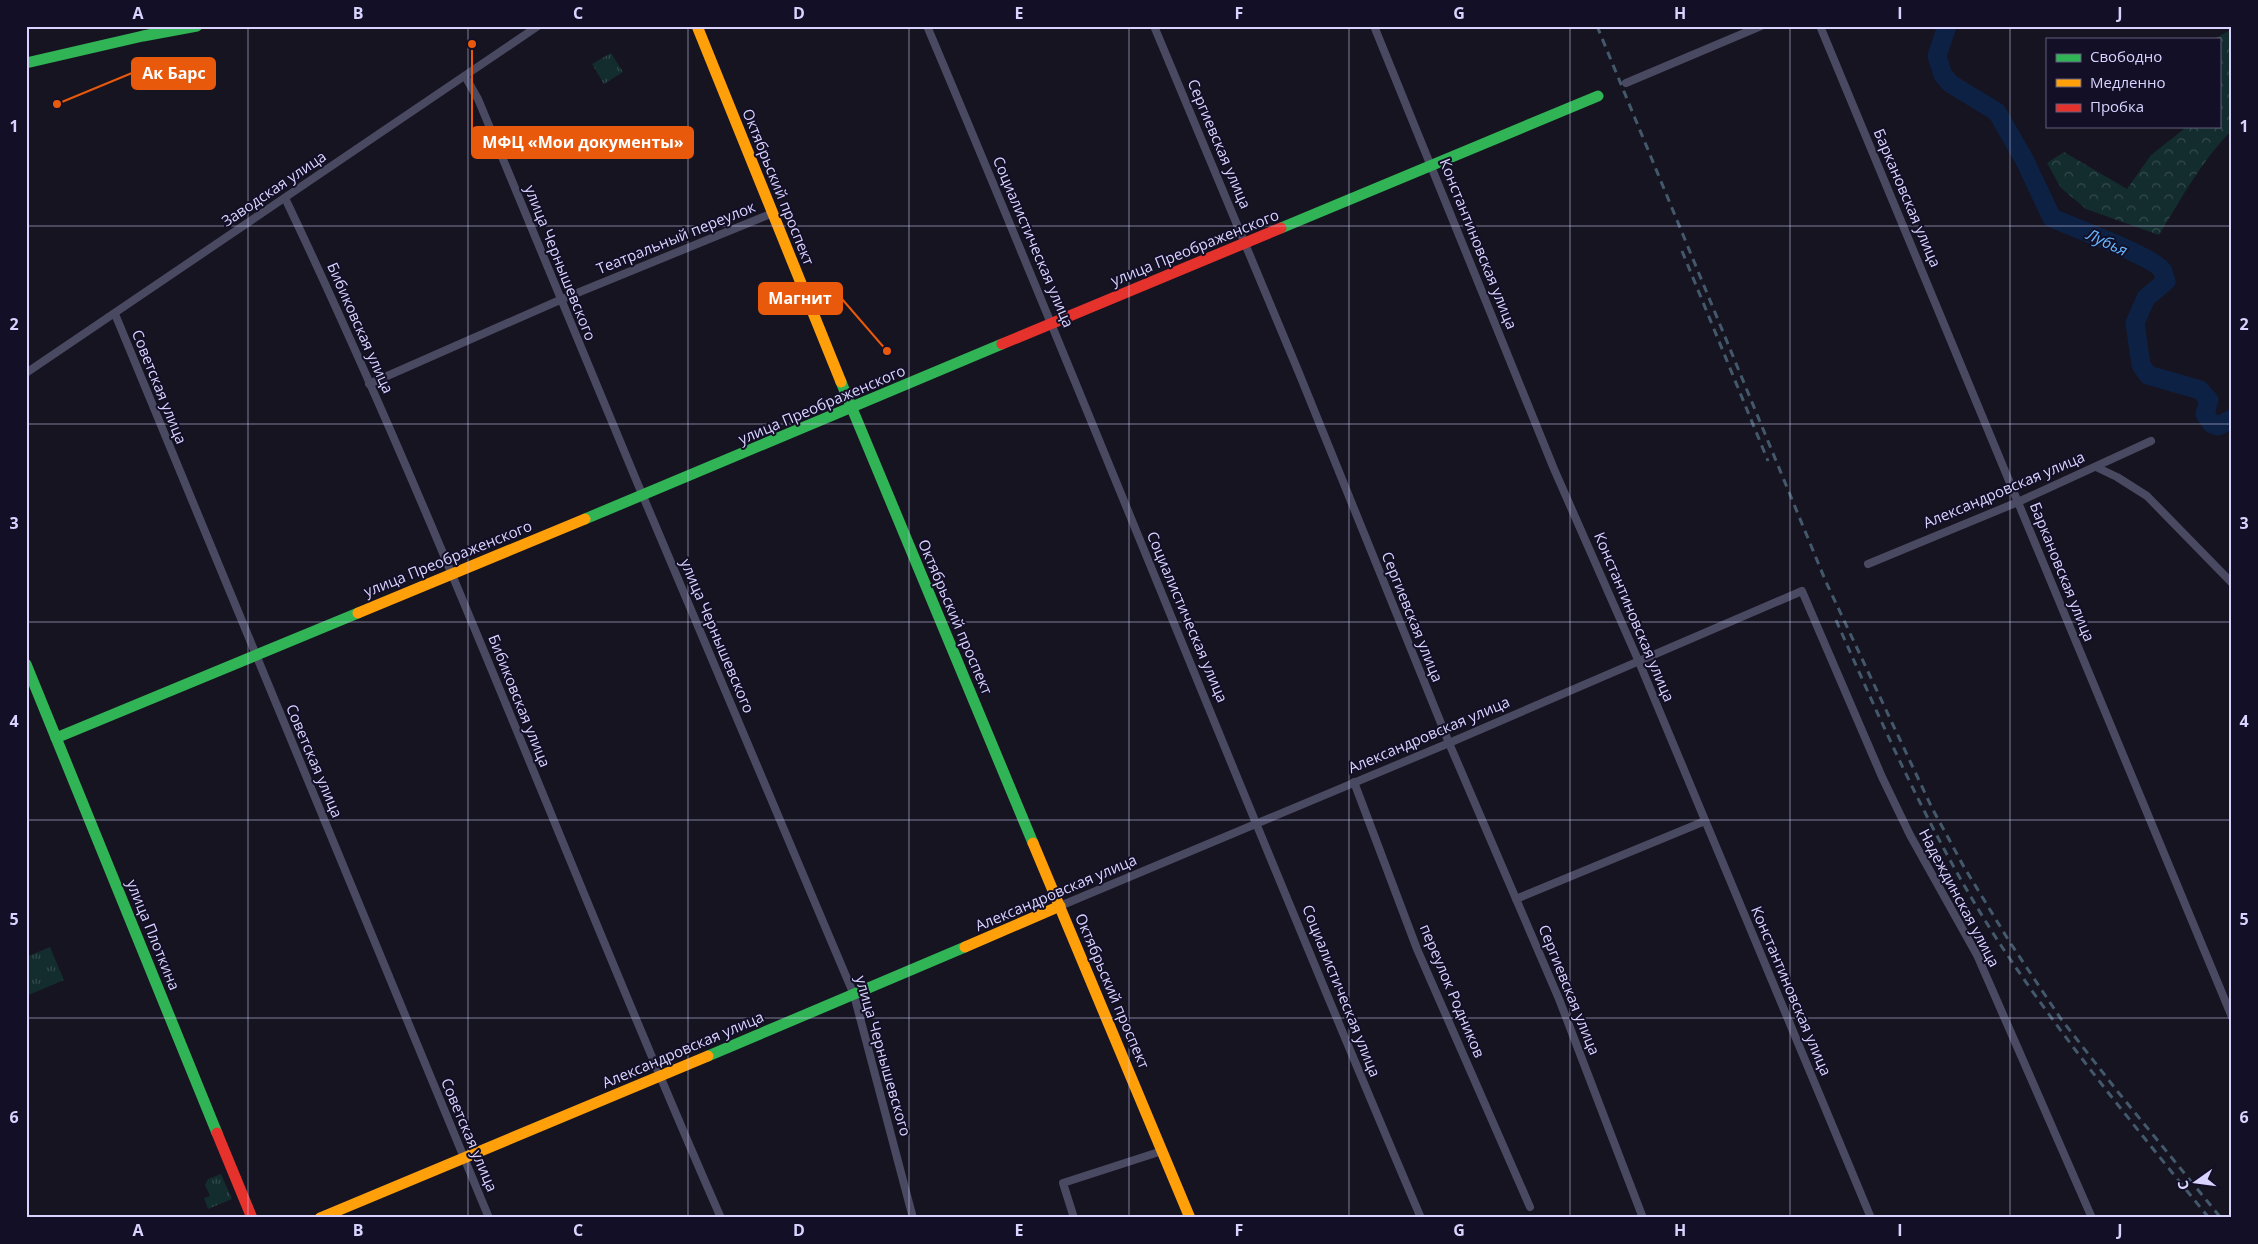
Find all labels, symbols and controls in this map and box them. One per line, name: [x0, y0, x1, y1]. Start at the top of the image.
text: A: [132, 2, 144, 24]
text: B: [353, 2, 363, 24]
text: C: [573, 2, 583, 24]
text: D: [793, 2, 805, 24]
text: E: [1015, 2, 1024, 24]
text: F: [1235, 2, 1243, 24]
text: G: [1453, 2, 1465, 24]
text: H: [1674, 2, 1686, 24]
text: I: [1897, 2, 1903, 24]
text: J: [2115, 2, 2123, 24]
legend: [2046, 38, 2220, 128]
text: Свободно: [2090, 46, 2162, 66]
callout: Ак Барс: [132, 58, 215, 89]
text: Ак Барс: [142, 62, 206, 84]
text: Медленно: [2090, 72, 2166, 92]
street label: Сергиевская улица: [1184, 76, 1256, 211]
text: Пробка: [2090, 96, 2144, 116]
street label: Октябрьский проспект: [738, 106, 819, 268]
text: 1: [9, 115, 19, 137]
text: 1: [2239, 115, 2249, 137]
street label: Баркановская улица: [1870, 125, 1946, 270]
callout: МФЦ «Мои документы»: [472, 127, 693, 158]
text: МФЦ «Мои документы»: [482, 131, 684, 153]
street label: Заводская улица: [217, 146, 330, 231]
street label: Социалистическая улица: [989, 153, 1079, 330]
street label: Константиновская улица: [1436, 155, 1522, 332]
street label: улица Чернышевского: [521, 182, 601, 343]
street label: Театральный переулок: [593, 196, 758, 278]
street label: улица Преображенского: [1108, 204, 1282, 290]
water label: Лубья: [2082, 222, 2131, 261]
street label: Бибиковская улица: [323, 259, 399, 396]
callout: Магнит: [759, 283, 842, 314]
text: Магнит: [768, 287, 832, 309]
text: 2: [9, 313, 19, 335]
text: 2: [2239, 313, 2249, 335]
street label: Советская улица: [128, 327, 192, 447]
street label: улица Преображенского: [735, 360, 908, 448]
street label: Александровская улица: [1920, 446, 2087, 532]
street label: Баркановская улица: [2026, 499, 2100, 644]
text: 3: [9, 512, 19, 534]
text: 3: [2239, 512, 2249, 534]
street label: улица Преображенского: [361, 515, 535, 601]
street label: Социалистическая улица: [1143, 528, 1233, 705]
street label: Константиновская улица: [1590, 529, 1680, 704]
street label: Октябрьский проспект: [914, 536, 998, 697]
street label: Сергиевская улица: [1378, 548, 1448, 685]
street label: улица Чернышевского: [676, 555, 760, 716]
street label: Бибиковская улица: [484, 631, 556, 770]
street label: Александровская улица: [1345, 691, 1512, 777]
street label: Советская улица: [282, 701, 348, 820]
text: 4: [9, 710, 19, 732]
text: 4: [2239, 710, 2249, 732]
street label: Надеждинская улица: [1915, 825, 2005, 970]
street label: Александровская улица: [972, 849, 1139, 935]
street label: улица Плоткина: [123, 876, 185, 993]
street label: Социалистическая улица: [1298, 902, 1386, 1080]
street label: Константиновская улица: [1747, 903, 1837, 1078]
text: 5: [9, 908, 19, 930]
text: 5: [2239, 908, 2249, 930]
street label: Октябрьский проспект: [1071, 910, 1155, 1071]
street label: переулок Родников: [1416, 921, 1490, 1060]
street label: Сергиевская улица: [1535, 921, 1605, 1058]
street label: улица Чернышевского: [851, 973, 916, 1138]
street label: Александровская улица: [599, 1006, 766, 1092]
street label: Советская улица: [437, 1075, 503, 1194]
text: 6: [9, 1106, 19, 1128]
text: 6: [2239, 1106, 2249, 1128]
north arrow: [2170, 1156, 2220, 1206]
text: С: [2173, 1179, 2193, 1192]
text: A: [132, 1219, 144, 1241]
text: B: [353, 1219, 363, 1241]
text: C: [573, 1219, 583, 1241]
text: D: [793, 1219, 805, 1241]
text: E: [1015, 1219, 1024, 1241]
text: F: [1235, 1219, 1243, 1241]
text: G: [1453, 1219, 1465, 1241]
text: H: [1674, 1219, 1686, 1241]
text: I: [1897, 1219, 1903, 1241]
text: J: [2115, 1219, 2123, 1241]

